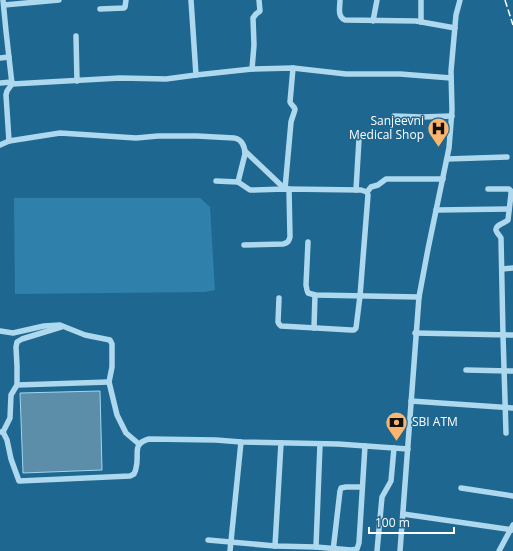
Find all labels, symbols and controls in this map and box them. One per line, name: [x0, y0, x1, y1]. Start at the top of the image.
place label: Sanjeevni Medical Shop: [349, 112, 424, 143]
hospital icon: Sanjeevni Medical Shop: [426, 115, 452, 148]
bank icon: SBI ATM: [383, 409, 409, 442]
place label: SBI ATM: [412, 413, 458, 430]
scale bar: [369, 509, 454, 535]
text: 100 m: [375, 514, 410, 531]

